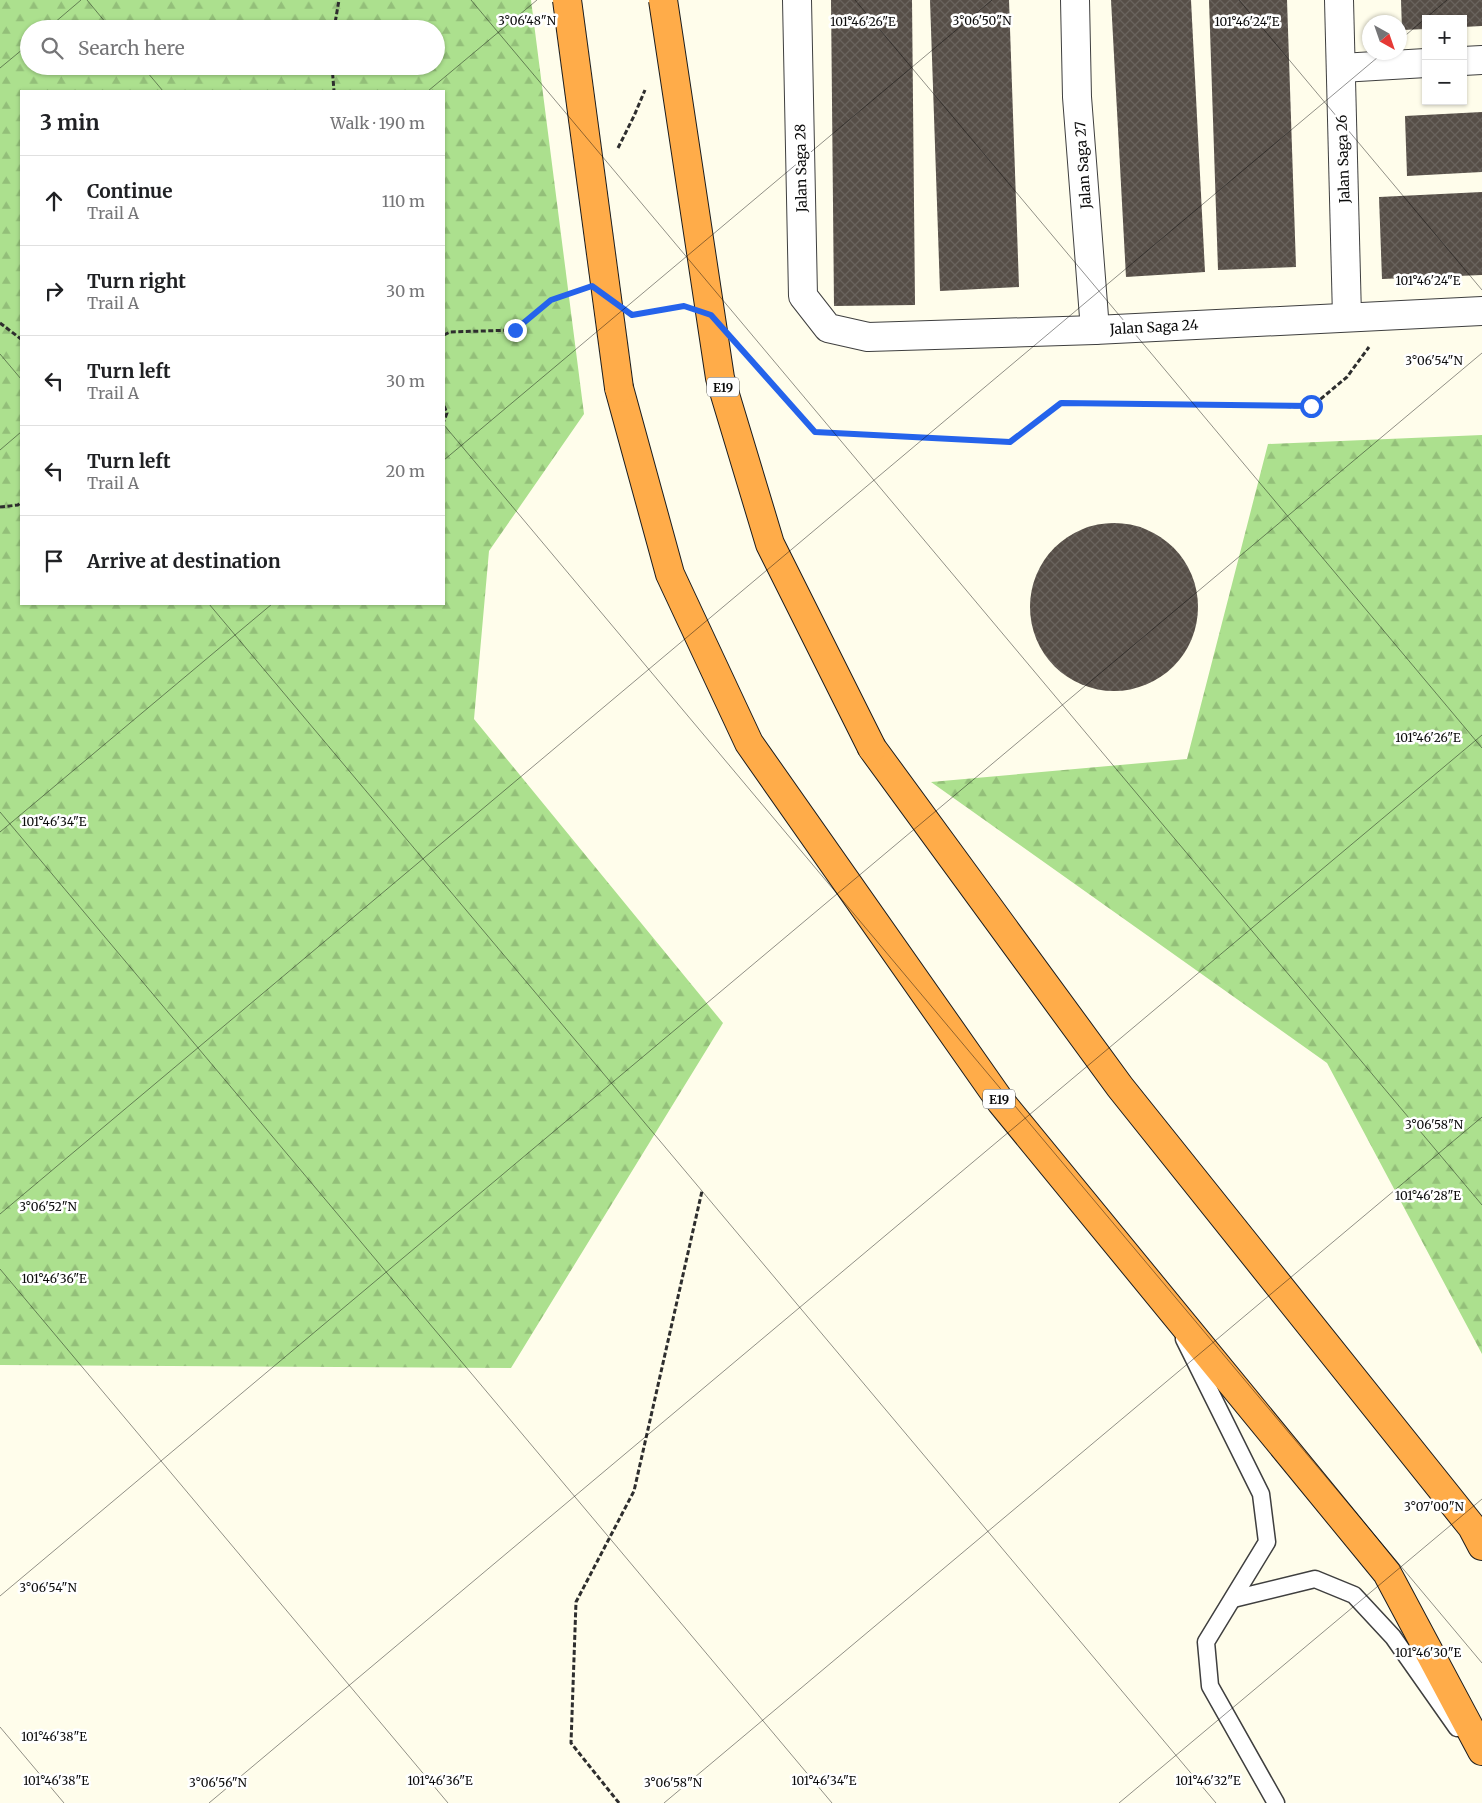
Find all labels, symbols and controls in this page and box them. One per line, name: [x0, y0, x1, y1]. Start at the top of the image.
text: 3°06'48"N: [498, 13, 557, 28]
text: 3°06'50"N: [953, 13, 1012, 28]
text: 101°46'26"E: [830, 14, 896, 29]
text: 101°46'24"E: [1215, 14, 1280, 29]
north arrow: [1362, 15, 1407, 60]
map controls: [1422, 15, 1467, 105]
button: +: [1422, 15, 1467, 60]
search box: [20, 20, 445, 75]
icon: search: [38, 34, 66, 62]
text: Search here: [78, 36, 185, 60]
button: −: [1422, 60, 1467, 105]
text: 3 min: [40, 109, 99, 136]
text: Walk · 190 m: [330, 113, 425, 133]
street label: Jalan Saga 26: [1332, 114, 1354, 205]
street label: Jalan Saga 27: [1071, 120, 1095, 211]
street label: Jalan Saga 28: [791, 124, 811, 213]
text: Continue: [87, 179, 173, 203]
icon: ahead: [40, 187, 68, 215]
text: 110 m: [382, 191, 425, 211]
text: Trail A: [87, 203, 139, 223]
text: Turn right: [87, 269, 186, 293]
text: 101°46'24"E: [1396, 273, 1461, 288]
icon: right: [40, 277, 68, 305]
text: 30 m: [386, 281, 425, 301]
text: Trail A: [87, 293, 139, 313]
street label: Jalan Saga 24: [1108, 316, 1199, 338]
route end: [504, 319, 527, 342]
text: 3°06'54"N: [1405, 353, 1463, 368]
text: Turn left: [87, 359, 171, 383]
icon: left: [40, 367, 68, 395]
text: 30 m: [386, 371, 425, 391]
road number: E19: [707, 378, 739, 397]
text: Trail A: [87, 383, 139, 403]
route start: [1300, 395, 1323, 418]
text: Turn left: [87, 449, 171, 473]
icon: left: [40, 457, 68, 485]
text: 20 m: [386, 461, 425, 481]
text: Trail A: [87, 473, 139, 493]
icon: arrive: [40, 547, 68, 575]
text: Arrive at destination: [87, 549, 281, 573]
text: 101°46'26"E: [1395, 730, 1461, 745]
text: 101°46'34"E: [22, 814, 87, 829]
road number: E19: [983, 1090, 1015, 1108]
text: 3°06'58"N: [1405, 1117, 1464, 1132]
text: 101°46'28"E: [1395, 1188, 1461, 1203]
text: 3°06'52"N: [19, 1199, 78, 1214]
text: 101°46'36"E: [21, 1271, 87, 1286]
text: 3°07'00"N: [1404, 1499, 1465, 1514]
text: 3°06'54"N: [19, 1580, 77, 1595]
text: 101°46'30"E: [1395, 1645, 1461, 1660]
text: 101°46'38"E: [21, 1729, 87, 1744]
text: 101°46'38"E: [23, 1773, 89, 1788]
text: 101°46'36"E: [407, 1773, 473, 1788]
text: 101°46'34"E: [792, 1773, 857, 1788]
text: 101°46'32"E: [1175, 1773, 1241, 1788]
text: 3°06'56"N: [189, 1775, 248, 1790]
text: 3°06'58"N: [644, 1775, 703, 1790]

